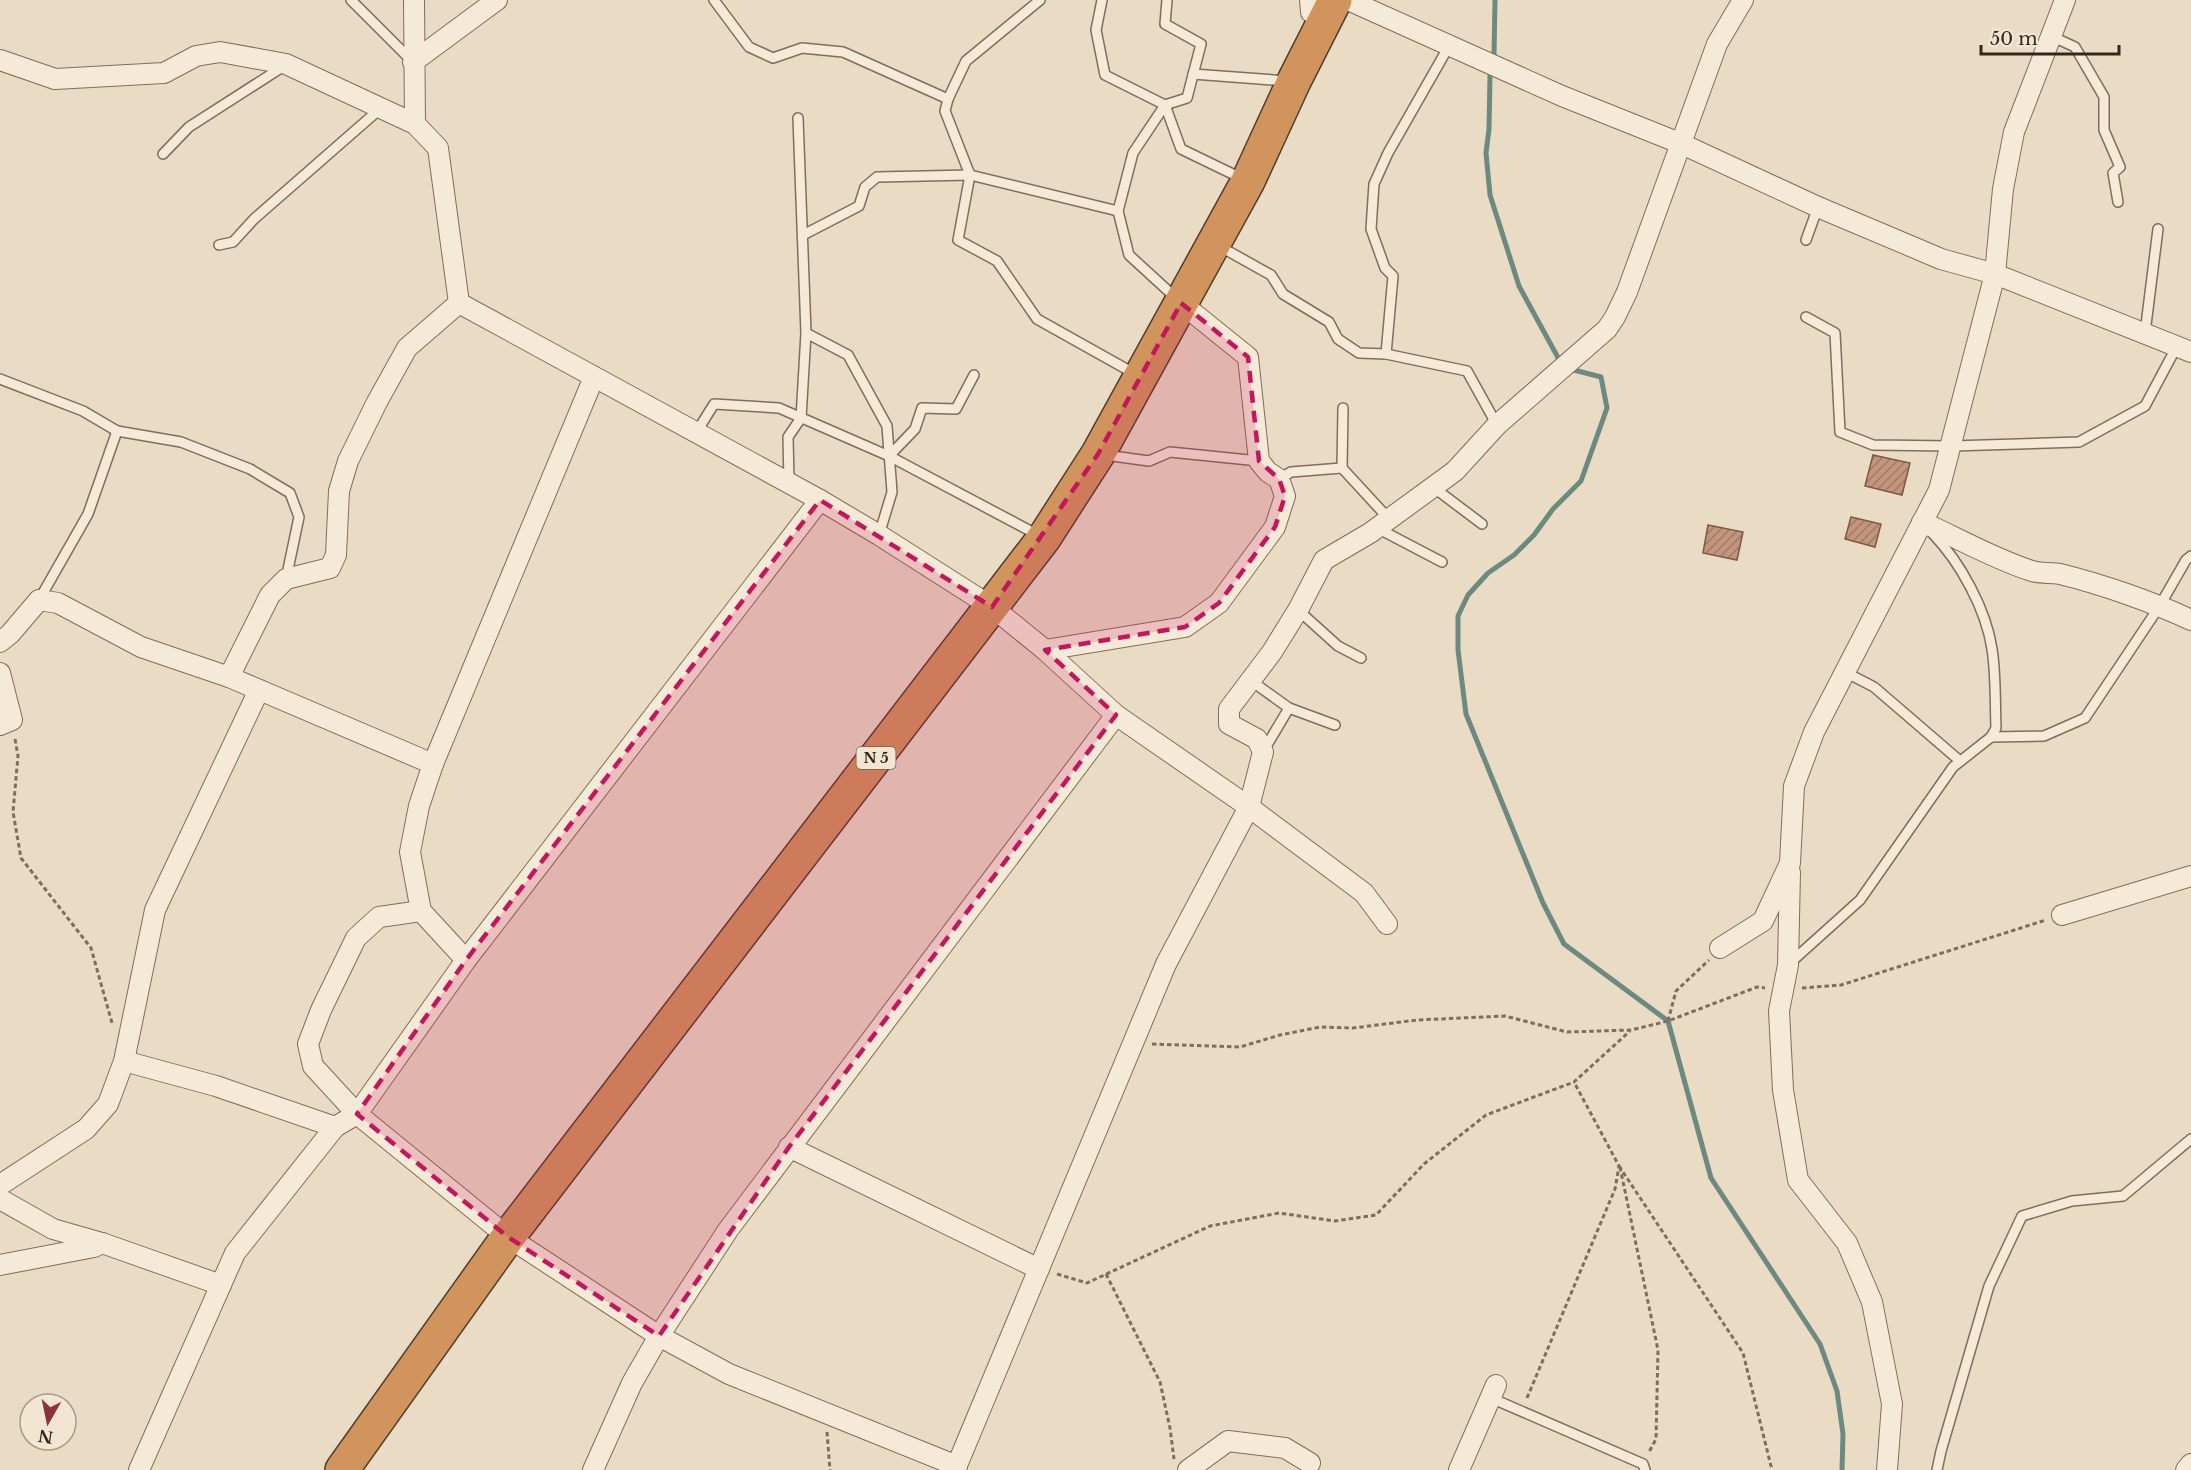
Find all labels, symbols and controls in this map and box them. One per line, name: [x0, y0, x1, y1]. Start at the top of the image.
scale bar: [1981, 18, 2119, 56]
text: 50 m: [1990, 28, 2038, 50]
road number: N 5: [856, 747, 896, 769]
north arrow: [18, 1392, 78, 1452]
text: N: [37, 1426, 55, 1448]

